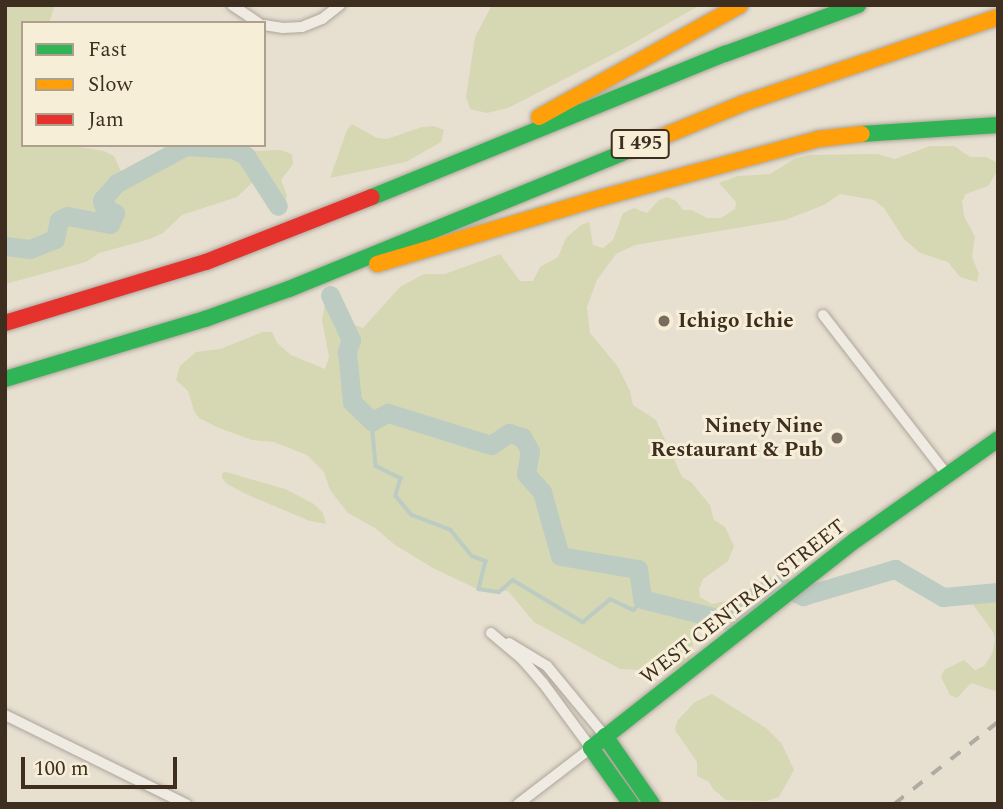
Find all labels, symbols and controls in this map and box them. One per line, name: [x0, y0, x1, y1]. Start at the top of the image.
legend: [21, 21, 266, 147]
text: Fast: [88, 34, 127, 66]
text: Slow: [88, 69, 132, 101]
text: Jam: [88, 104, 124, 136]
road number: I 495: [610, 128, 670, 160]
place label: Ichigo Ichie: [678, 308, 794, 334]
marker: Ichigo Ichie: [656, 313, 672, 329]
place label: Ninety Nine Restaurant & Pub: [651, 413, 823, 463]
marker: Ninety Nine Restaurant & Pub: [829, 430, 845, 446]
street label: WEST CENTRAL STREET: [635, 514, 851, 690]
scale bar: [24, 742, 180, 786]
text: 100 m: [34, 753, 89, 785]

